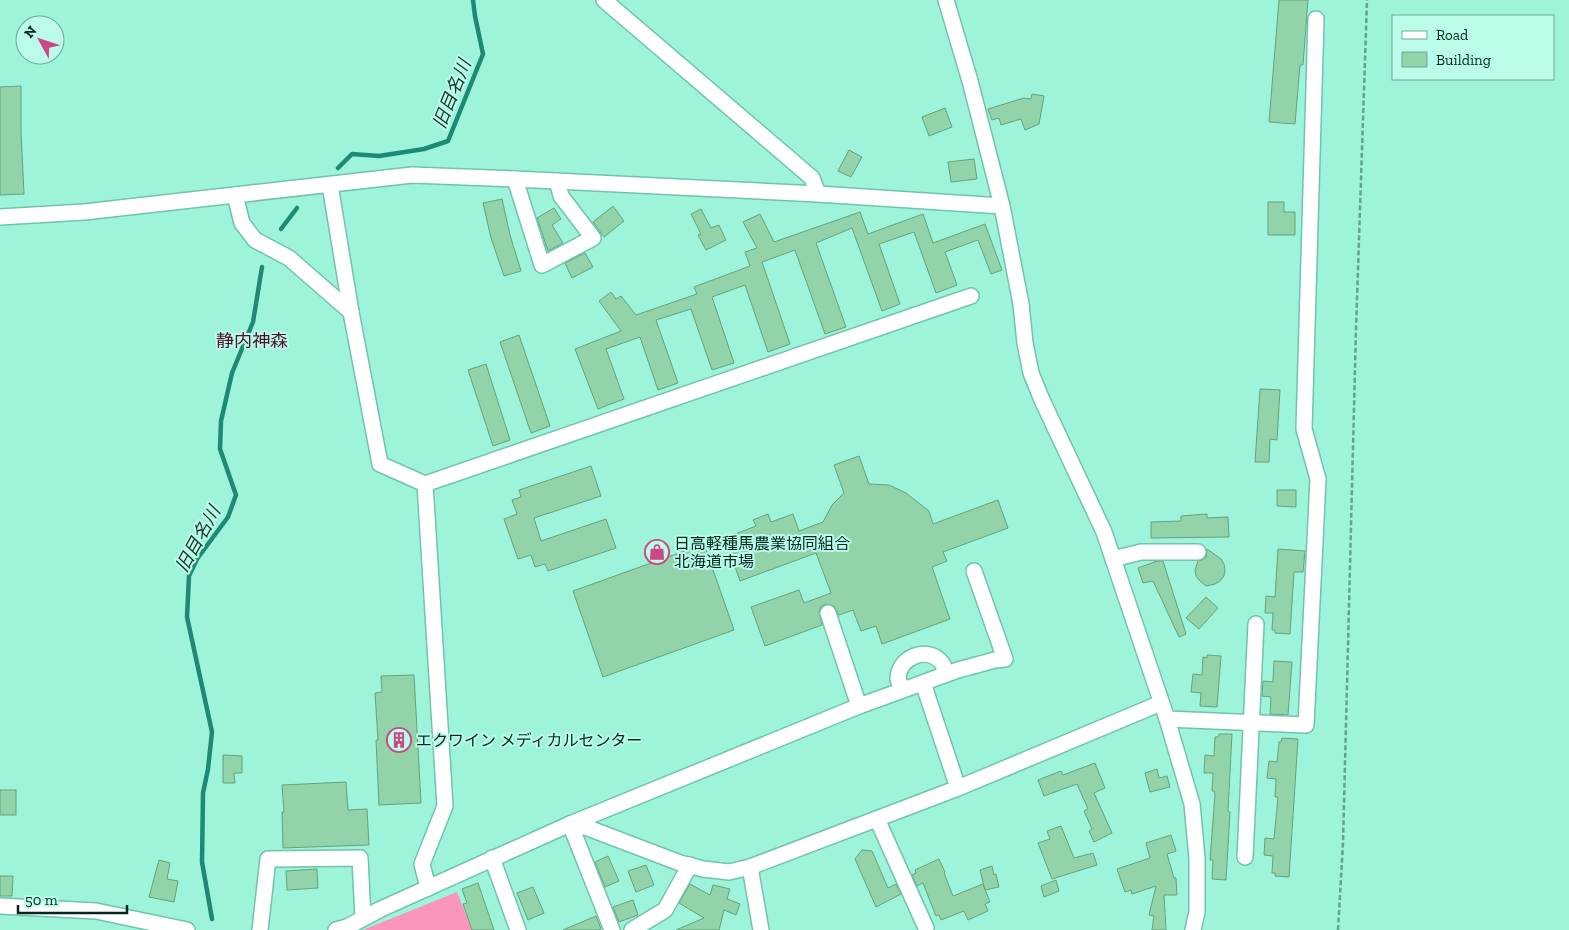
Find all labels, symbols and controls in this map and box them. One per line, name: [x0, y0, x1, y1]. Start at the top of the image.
north arrow: [15, 15, 65, 65]
legend: [1392, 15, 1554, 80]
text: N: [20, 22, 41, 42]
text: Road: [1436, 26, 1469, 44]
text: Building: [1436, 51, 1491, 69]
water label: 旧目名川: [428, 55, 476, 131]
district label: 静内神森: [216, 330, 288, 352]
water label: 旧目名川: [171, 500, 226, 576]
place label: 日高軽種馬農業協同組合 北海道市場: [674, 534, 850, 571]
shop icon: 日高軽種馬農業協同組合 北海道市場: [644, 539, 670, 565]
building icon: エクワイン メディカルセンター: [386, 727, 412, 753]
place label: エクワイン メディカルセンター: [416, 731, 643, 750]
scale bar: [18, 882, 126, 914]
text: 50 m: [25, 891, 58, 909]

